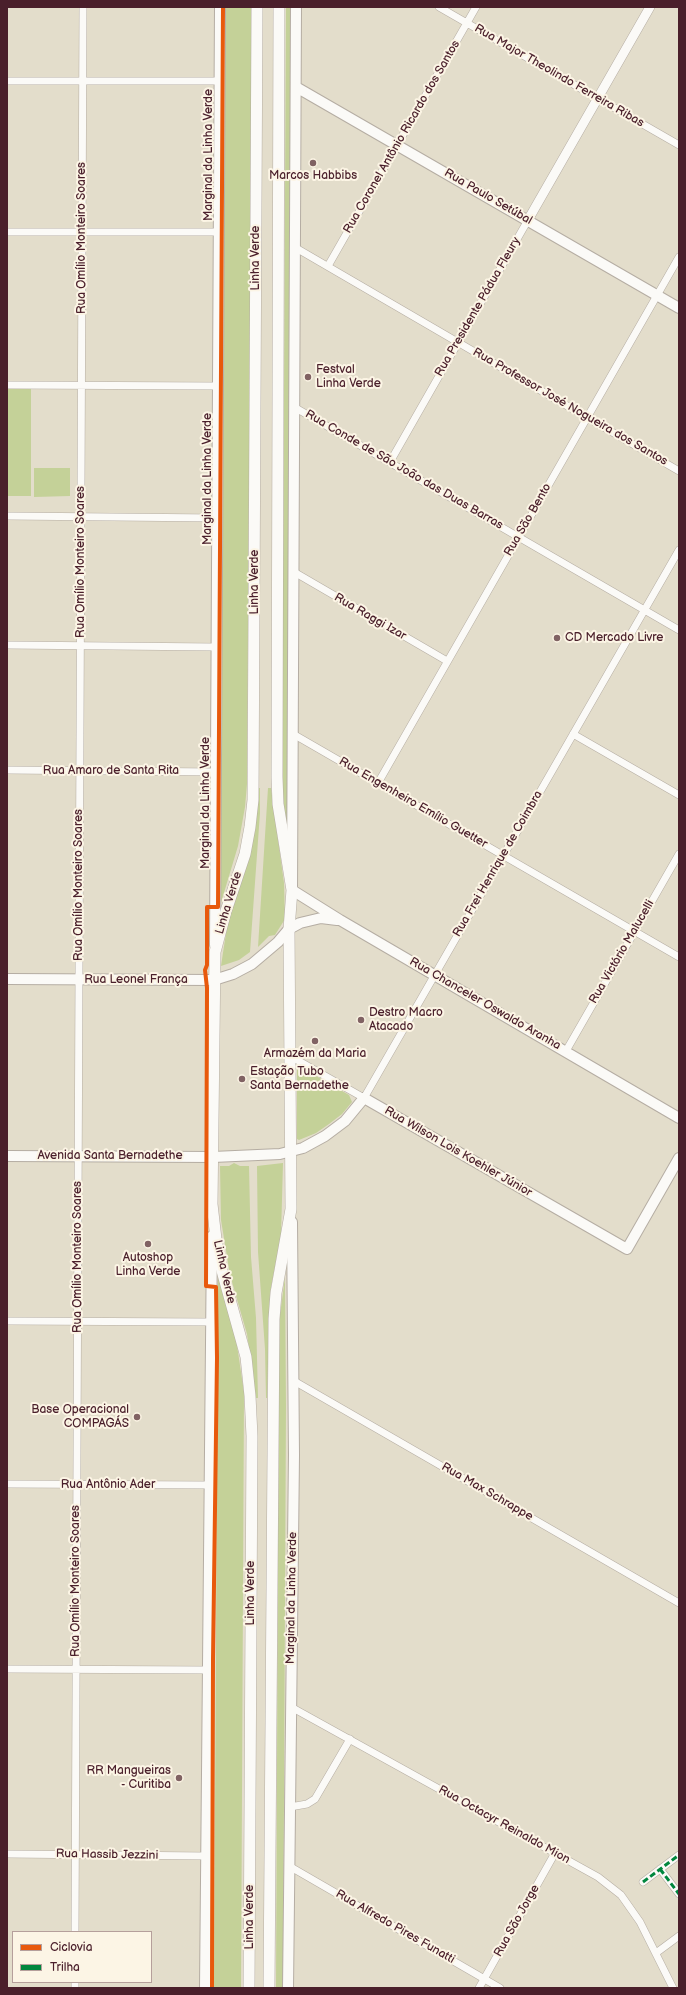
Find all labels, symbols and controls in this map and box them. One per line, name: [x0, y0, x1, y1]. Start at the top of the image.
street label: Rua Major Theolindo Ferreira Ribas: [472, 21, 646, 131]
street label: Rua Coronel Antônio Ricardo dos Santos: [341, 38, 463, 236]
street label: Marginal da Linha Verde: [202, 89, 216, 221]
marker: Marcos Habbibs: [308, 158, 318, 168]
street label: Rua Omílio Monteiro Soares: [75, 162, 89, 314]
street label: Rua Paulo Setúbal: [441, 166, 535, 228]
place label: Marcos Habbibs: [269, 169, 357, 183]
street label: Linha Verde: [249, 226, 263, 290]
street label: Rua Presidente Pádua Fleury: [432, 235, 524, 379]
street label: Rua Professor José Nogueira dos Santos: [470, 345, 670, 469]
place label: Festval Linha Verde: [316, 363, 381, 391]
marker: Festval Linha Verde: [303, 372, 313, 382]
street label: Rua Conde de São João das Duas Barras: [302, 407, 506, 533]
street label: Marginal da Linha Verde: [201, 413, 215, 545]
street label: Rua São Bento: [501, 481, 555, 559]
street label: Rua Omílio Monteiro Soares: [74, 486, 88, 638]
street label: Linha Verde: [248, 550, 262, 614]
street label: Rua Raggi Izar: [331, 591, 409, 643]
place label: CD Mercado Livre: [565, 631, 663, 645]
marker: CD Mercado Livre: [552, 633, 562, 643]
street label: Marginal da Linha Verde: [199, 737, 213, 869]
street label: Rua Engenheiro Emílio Guetter: [336, 755, 490, 851]
street label: Rua Amaro de Santa Rita: [43, 764, 179, 778]
street label: Rua Frei Henrique de Coimbra: [450, 788, 546, 940]
street label: Rua Omílio Monteiro Soares: [72, 809, 86, 961]
street label: Linha Verde: [213, 870, 245, 936]
street label: Rua Victório Malucelli: [586, 898, 658, 1006]
street label: Rua Chanceler Oswaldo Aranha: [407, 955, 563, 1053]
street label: Rua Leonel França: [84, 973, 188, 987]
place label: Destro Macro Atacado: [369, 1006, 443, 1034]
marker: Destro Macro Atacado: [356, 1015, 366, 1025]
marker: Armazém da Maria: [310, 1036, 320, 1046]
place label: Armazém da Maria: [264, 1047, 366, 1061]
place label: Estação Tubo Santa Bernadethe: [250, 1065, 349, 1093]
marker: Estação Tubo Santa Bernadethe: [237, 1074, 247, 1084]
street label: Rua Wilson Lois Koehler Júnior: [382, 1104, 534, 1200]
street label: Avenida Santa Bernadethe: [37, 1149, 183, 1163]
street label: Rua Omílio Monteiro Soares: [71, 1181, 85, 1333]
marker: Autoshop Linha Verde: [143, 1239, 153, 1249]
street label: Linha Verde: [210, 1239, 238, 1305]
place label: Autoshop Linha Verde: [116, 1251, 180, 1279]
place label: Base Operacional COMPAGÁS: [31, 1403, 129, 1431]
marker: Base Operacional COMPAGÁS: [132, 1412, 142, 1422]
street label: Rua Max Schrappe: [439, 1460, 535, 1524]
street label: Rua Antônio Ader: [61, 1478, 155, 1492]
street label: Rua Omílio Monteiro Soares: [69, 1505, 83, 1657]
street label: Marginal da Linha Verde: [284, 1532, 300, 1664]
street label: Linha Verde: [244, 1561, 258, 1625]
place label: RR Mangueiras - Curitiba: [86, 1764, 171, 1792]
marker: RR Mangueiras - Curitiba: [174, 1773, 184, 1783]
street label: Rua Octacyr Reinaldo Mion: [436, 1783, 572, 1867]
street label: Rua Hassib Jezzini: [56, 1847, 158, 1863]
street label: Rua São Jorge: [491, 1882, 543, 1960]
street label: Linha Verde: [243, 1885, 257, 1949]
street label: Rua Alfredo Pires Funatti: [333, 1887, 457, 1967]
legend: [12, 1931, 152, 1983]
text: Ciclovia: [50, 1940, 92, 1955]
text: Trilha: [50, 1960, 80, 1975]

